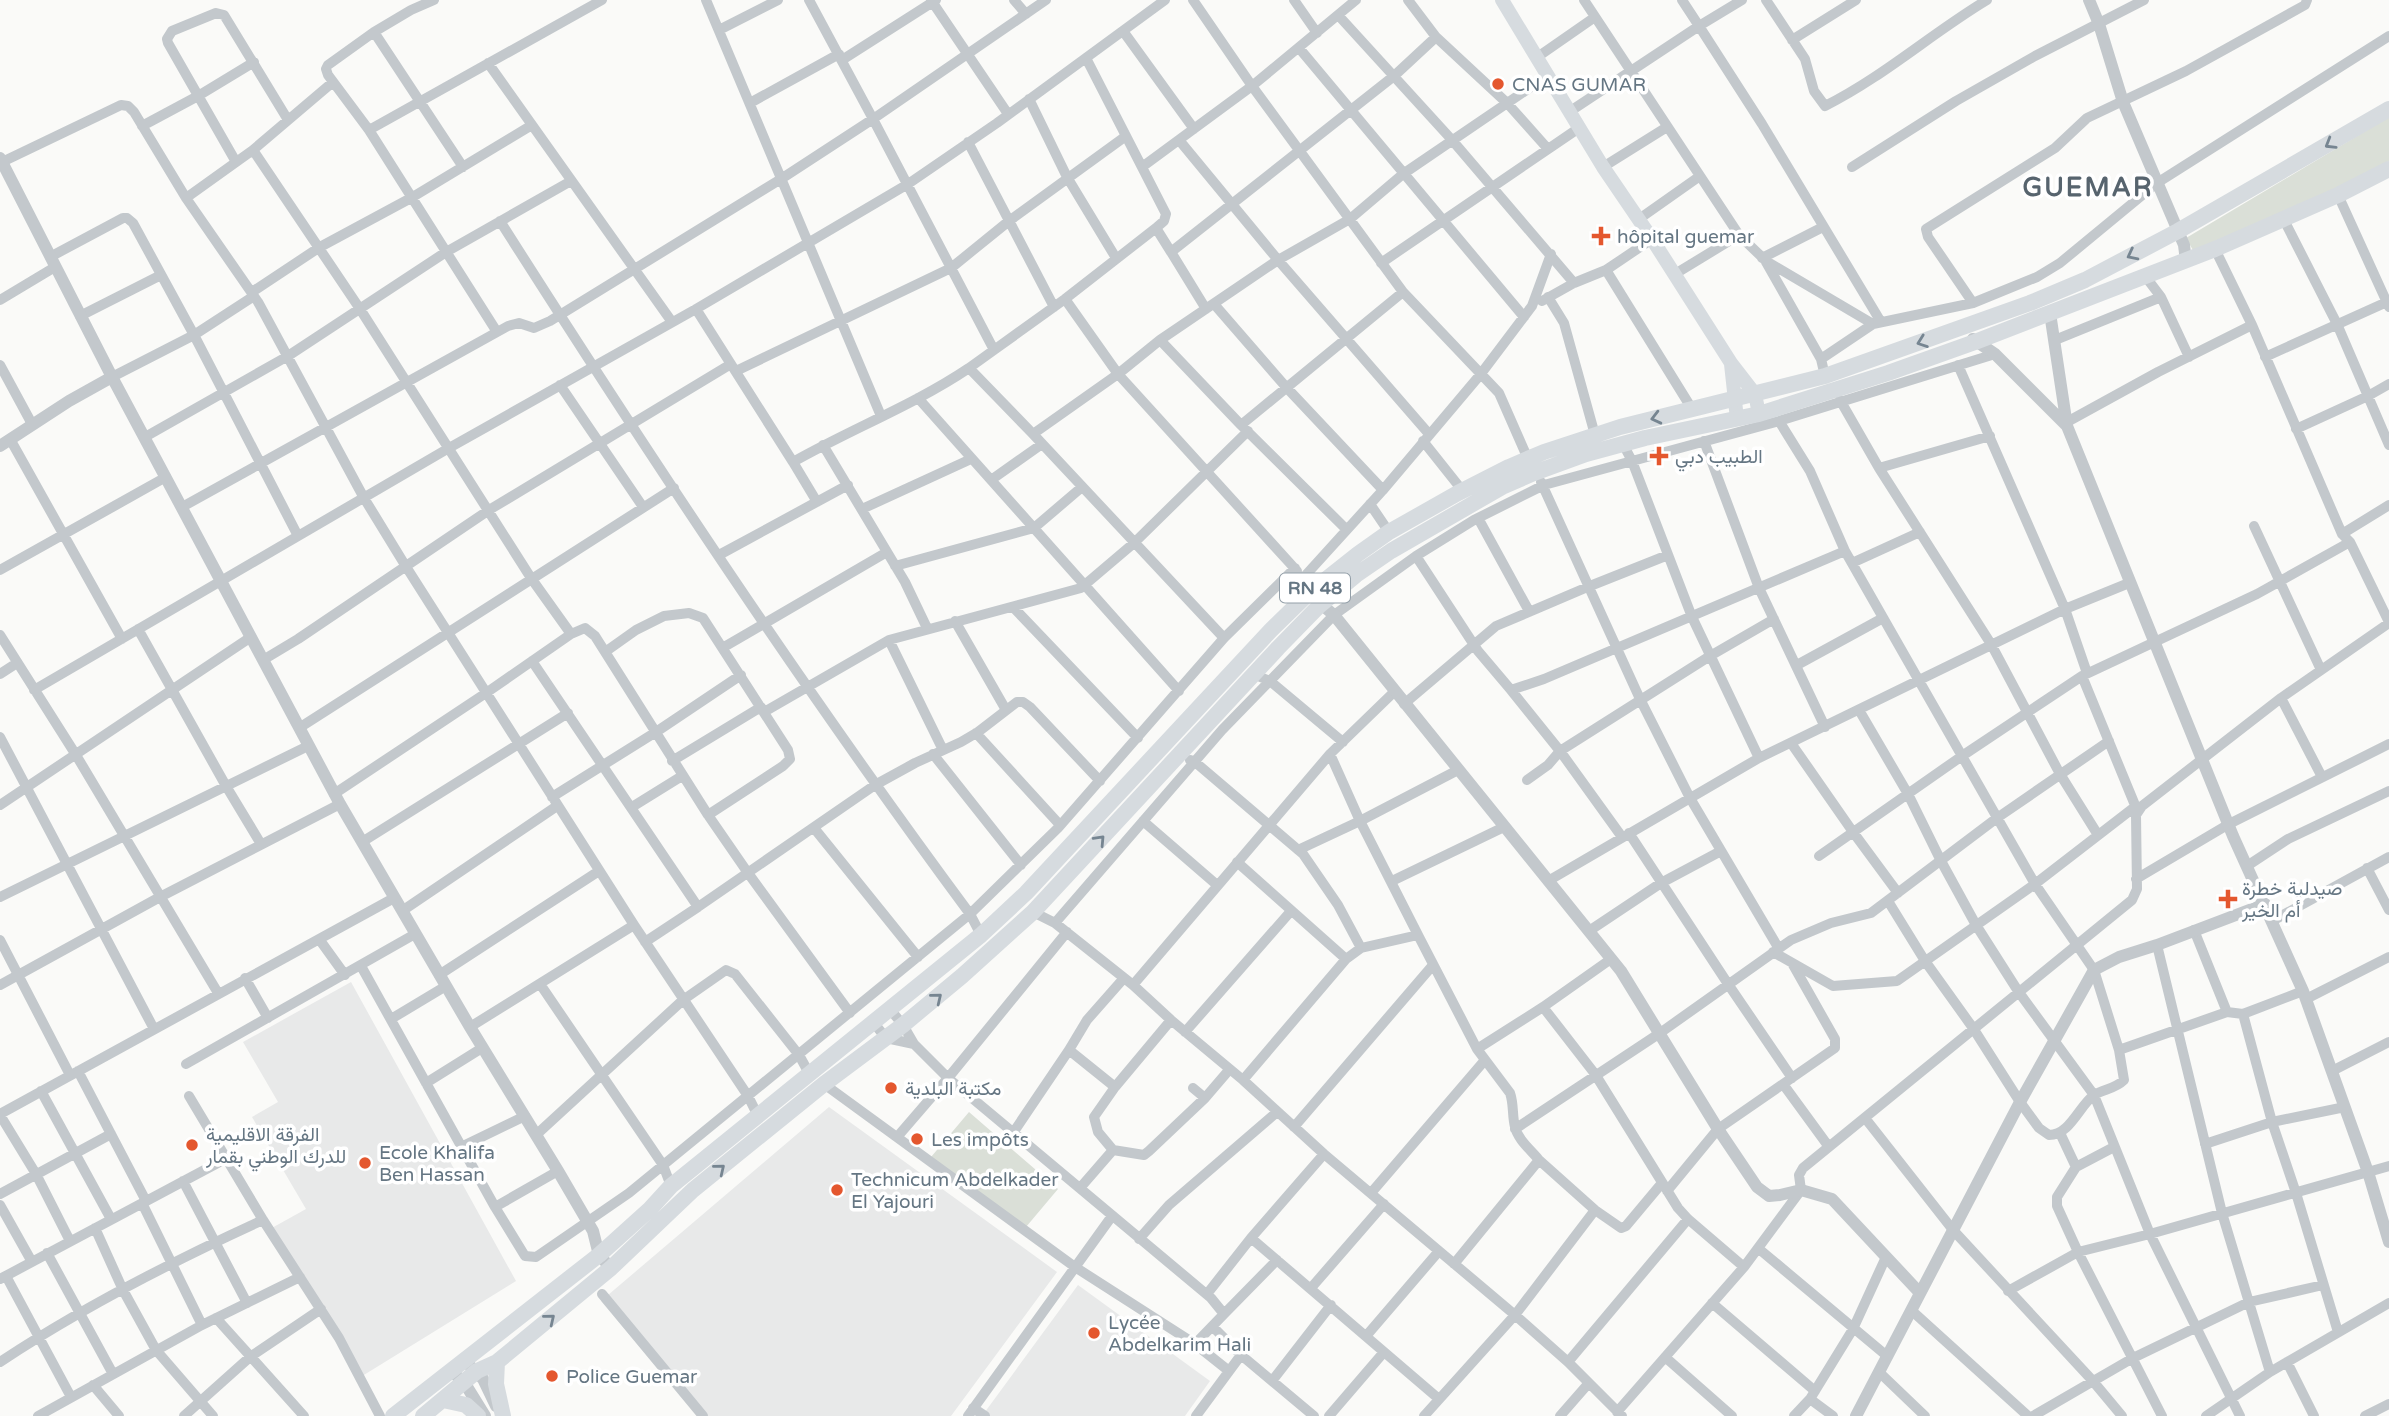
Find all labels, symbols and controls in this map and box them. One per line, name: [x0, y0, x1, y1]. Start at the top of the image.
place label: CNAS GUMAR: [1512, 74, 1646, 96]
marker: CNAS GUMAR: [1490, 76, 1506, 92]
one-way arrow: [2325, 136, 2338, 149]
district label: GUEMAR: [2022, 172, 2154, 203]
marker: hôpital guemar: [1591, 226, 1611, 246]
place label: hôpital guemar: [1617, 226, 1755, 248]
one-way arrow: [2127, 247, 2139, 261]
one-way arrow: [1916, 334, 1928, 348]
one-way arrow: [1651, 410, 1663, 424]
marker: الطبيب دبي: [1649, 446, 1669, 466]
place label: الطبيب دبي: [1675, 446, 1763, 472]
road number: RN 48: [1280, 574, 1350, 602]
one-way arrow: [1092, 835, 1105, 848]
place label: صيدلية خطرة أم الخير: [2241, 878, 2342, 923]
marker: صيدلية خطرة أم الخير: [2220, 891, 2236, 907]
one-way arrow: [929, 993, 941, 1006]
place label: مكتبة البلدية: [905, 1078, 1001, 1100]
marker: مكتبة البلدية: [883, 1080, 899, 1096]
place label: الفرقة الاقليمية للدرك الوطني بقمار: [205, 1124, 346, 1172]
place label: Les impôts: [931, 1129, 1029, 1151]
marker: Les impôts: [909, 1131, 925, 1147]
marker: الفرقة الاقليمية للدرك الوطني بقمار: [184, 1137, 200, 1153]
place label: Ecole Khalifa Ben Hassan: [379, 1142, 495, 1186]
marker: Ecole Khalifa Ben Hassan: [357, 1155, 373, 1171]
one-way arrow: [712, 1164, 724, 1177]
place label: Technicum Abdelkader El Yajouri: [851, 1169, 1059, 1213]
marker: Technicum Abdelkader El Yajouri: [829, 1182, 845, 1198]
place label: Lycée Abdelkarim Hali: [1108, 1312, 1251, 1356]
one-way arrow: [541, 1315, 554, 1327]
marker: Lycée Abdelkarim Hali: [1086, 1325, 1102, 1341]
place label: Police Guemar: [566, 1366, 698, 1388]
marker: Police Guemar: [544, 1368, 560, 1384]

